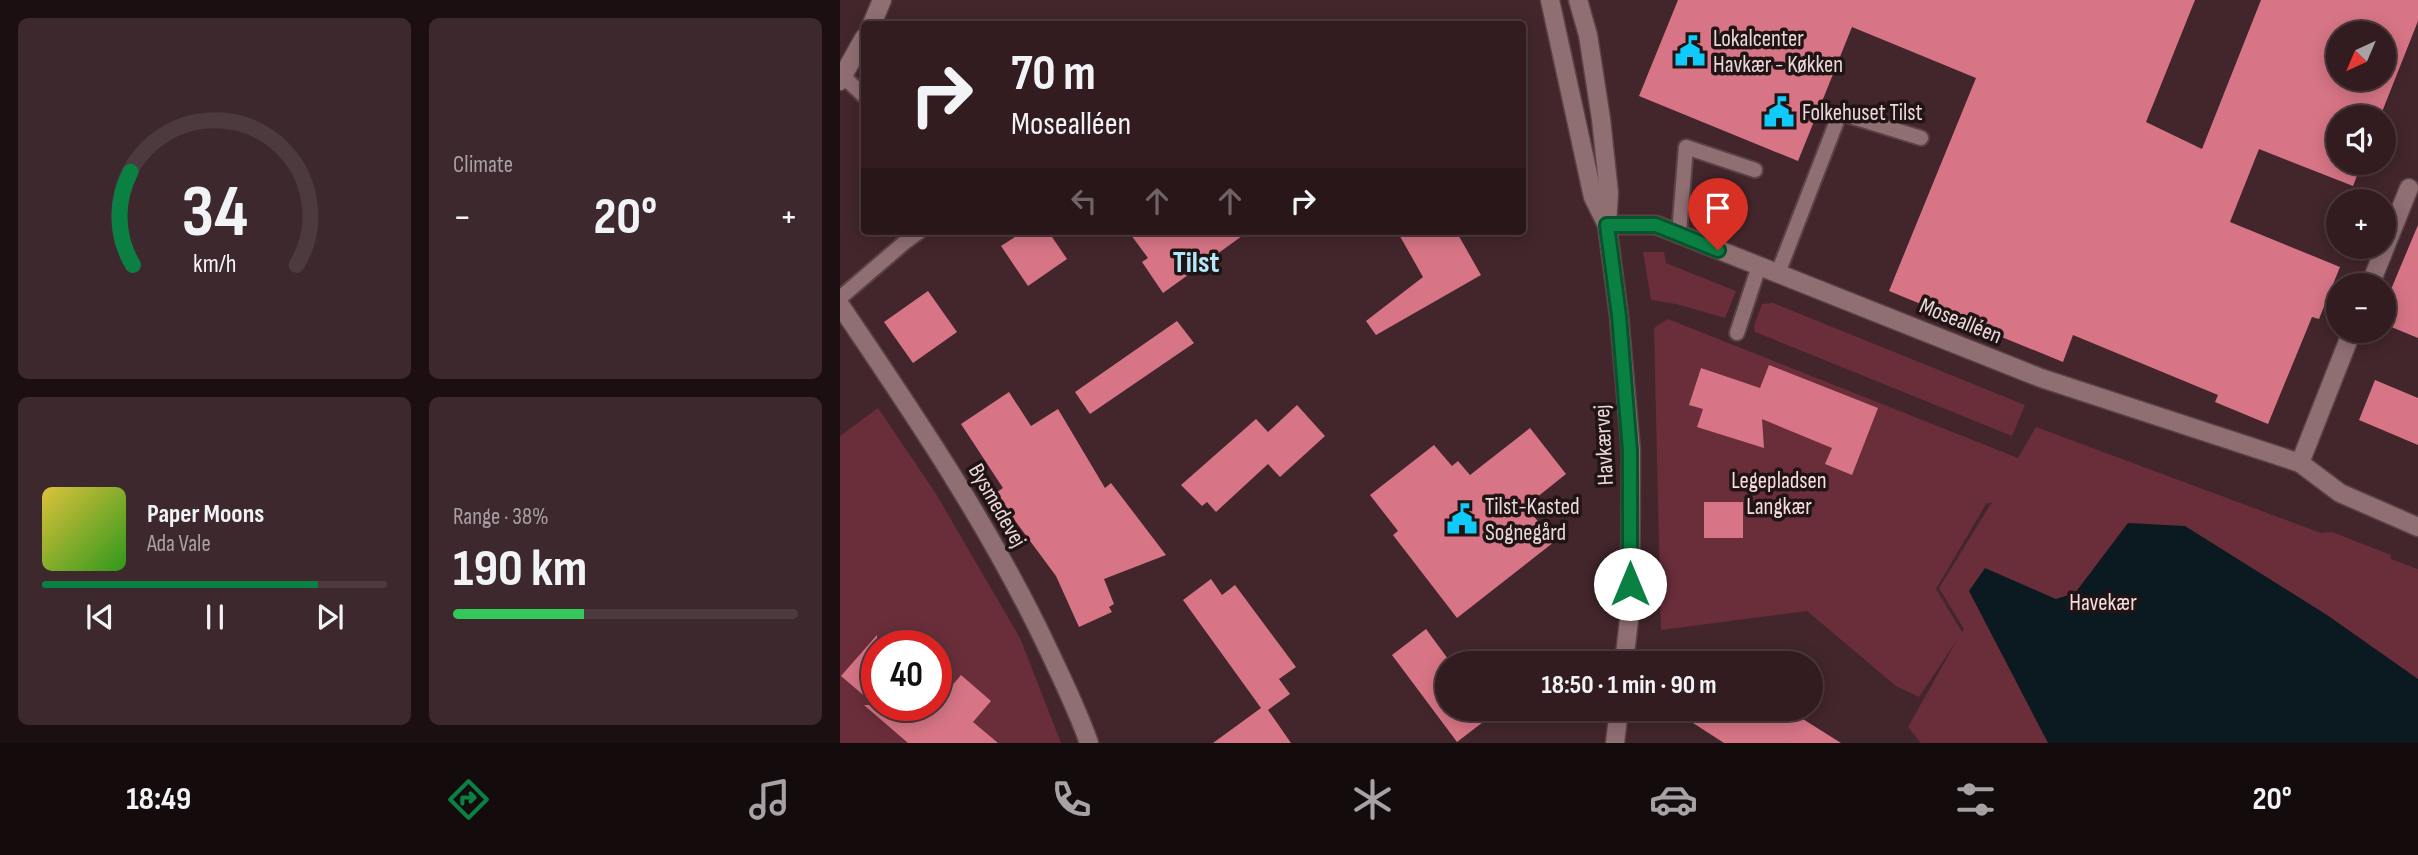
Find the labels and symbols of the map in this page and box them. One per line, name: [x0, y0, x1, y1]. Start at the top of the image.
north arrow: [2326, 21, 2396, 91]
place label: Lokalcenter Havkær - Køkken: [1713, 25, 1843, 79]
public building icon: Lokalcenter Havkær - Køkken: [1673, 34, 1707, 68]
public building icon: Folkehuset Tilst: [1762, 95, 1796, 129]
place label: Folkehuset Tilst: [1802, 99, 1923, 127]
pin: [1688, 178, 1748, 250]
district label: Tilst: [1173, 245, 1219, 281]
street label: Mosealléen: [1915, 292, 2006, 350]
street label: Havkærvej: [1588, 404, 1620, 486]
street label: Bysmedevej: [962, 459, 1032, 552]
park label: Legepladsen Langkær: [1731, 467, 1827, 521]
place label: Tilst-Kasted Sognegård: [1485, 493, 1580, 547]
public building icon: Tilst-Kasted Sognegård: [1445, 502, 1479, 536]
position arrow: [1593, 547, 1667, 621]
park label: Havekær: [2069, 589, 2137, 617]
speed limit sign: 40: [861, 630, 952, 721]

